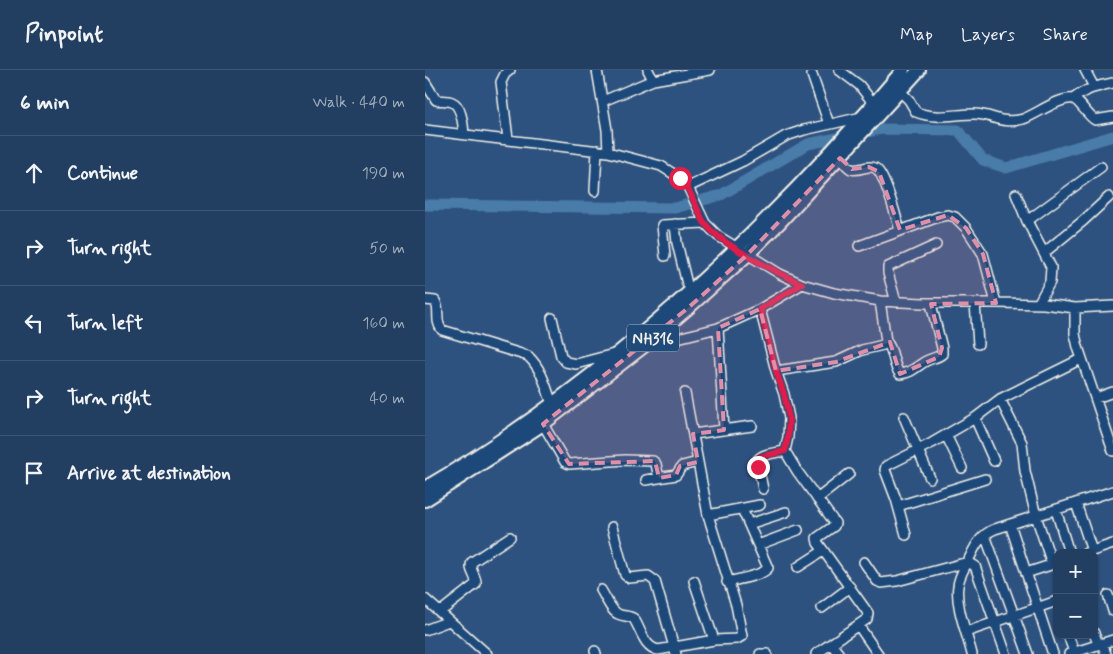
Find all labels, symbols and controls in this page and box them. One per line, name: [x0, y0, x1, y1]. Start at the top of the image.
text: Pinpoint: [25, 19, 103, 50]
text: Map: [900, 23, 933, 47]
text: Layers: [961, 23, 1015, 47]
text: Share: [1043, 23, 1088, 47]
text: 6 min: [20, 89, 70, 117]
text: Walk · 440 m: [312, 92, 405, 113]
icon: ahead: [20, 159, 48, 187]
text: Continue: [67, 161, 138, 186]
text: 190 m: [362, 163, 405, 184]
route start: [669, 167, 692, 190]
icon: right: [20, 234, 48, 262]
text: Turn right: [67, 236, 151, 261]
text: 50 m: [369, 238, 405, 259]
icon: left: [20, 309, 48, 337]
text: Turn left: [67, 311, 143, 336]
text: 160 m: [362, 313, 405, 334]
road number: NH316: [627, 324, 679, 352]
icon: right: [20, 384, 48, 412]
text: Turn right: [67, 386, 151, 411]
text: 40 m: [369, 388, 405, 409]
route end: [747, 456, 770, 479]
icon: arrive: [20, 459, 48, 487]
text: Arrive at destination: [67, 461, 231, 486]
map controls: [1053, 549, 1098, 639]
button: +: [1053, 549, 1098, 594]
button: −: [1053, 594, 1098, 639]

